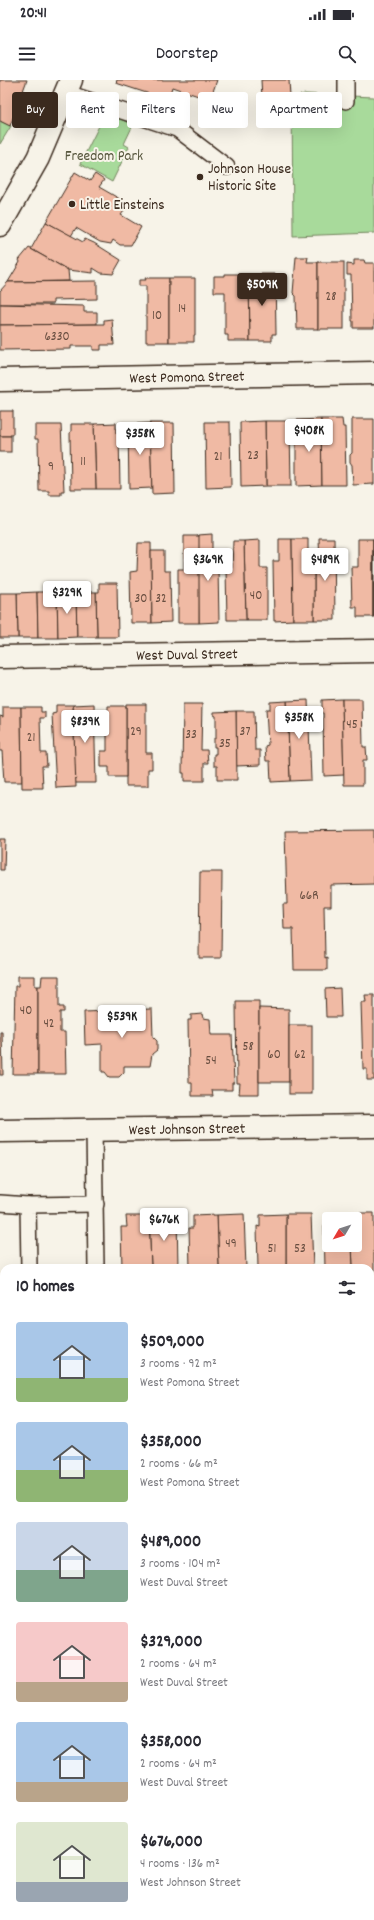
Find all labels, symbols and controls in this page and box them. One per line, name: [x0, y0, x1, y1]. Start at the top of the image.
text: 20:41: [20, 3, 47, 25]
text: Doorstep: [156, 42, 218, 67]
icon: menu: [16, 43, 38, 65]
icon: search: [336, 43, 358, 65]
chip: Buy: [12, 92, 58, 128]
chip: Rent: [66, 92, 119, 128]
chip: Filters: [127, 92, 190, 128]
chip: New: [198, 92, 248, 128]
chip: Apartment: [256, 92, 342, 128]
park label: Freedom Park: [65, 146, 143, 168]
place label: Johnson House Historic Site: [208, 159, 291, 198]
marker: Johnson House Historic Site: [195, 172, 205, 182]
place label: Little Einsteins: [80, 195, 164, 217]
marker: Little Einsteins: [67, 199, 77, 209]
pin: $509K: [234, 273, 290, 307]
text: $509K: [246, 276, 278, 295]
house number: 28: [326, 288, 336, 307]
house number: 14: [178, 300, 186, 319]
house number: 10: [152, 307, 162, 326]
house number: 6330: [45, 328, 70, 347]
street label: West Pomona Street: [129, 366, 245, 391]
pin: $408K: [281, 419, 337, 453]
pin: $358K: [112, 422, 168, 456]
text: $408K: [294, 422, 324, 441]
text: $358K: [125, 425, 155, 444]
house number: 23: [247, 447, 259, 466]
house number: 21: [214, 448, 222, 467]
house number: 11: [80, 453, 86, 472]
house number: 9: [48, 458, 54, 477]
pin: $369K: [180, 548, 236, 582]
pin: $489K: [297, 548, 353, 582]
text: $369K: [193, 551, 223, 570]
text: $489K: [310, 551, 340, 570]
pin: $329K: [39, 581, 95, 615]
text: $329K: [52, 584, 82, 603]
house number: 40: [250, 587, 262, 606]
house number: 30: [135, 590, 147, 609]
house number: 32: [155, 590, 167, 609]
street label: West Duval Street: [136, 644, 238, 668]
pin: $358K: [271, 706, 327, 740]
text: $358K: [284, 709, 314, 728]
pin: $839K: [57, 710, 113, 744]
text: $839K: [70, 713, 100, 732]
house number: 45: [346, 716, 358, 735]
house number: 29: [130, 723, 142, 742]
house number: 37: [240, 723, 250, 742]
house number: 33: [185, 726, 197, 745]
house number: 21: [27, 729, 35, 748]
house number: 35: [219, 735, 231, 754]
house number: 66R: [299, 887, 319, 906]
house number: 40: [20, 1002, 32, 1021]
pin: $539K: [94, 1005, 150, 1039]
text: $539K: [107, 1008, 137, 1027]
house number: 42: [43, 1015, 55, 1034]
house number: 58: [242, 1038, 254, 1057]
house number: 60: [267, 1046, 281, 1065]
house number: 62: [294, 1046, 306, 1065]
house number: 54: [205, 1052, 217, 1071]
street label: West Johnson Street: [129, 1119, 246, 1142]
pin: $676K: [136, 1208, 192, 1242]
text: $676K: [149, 1211, 179, 1230]
north arrow: [322, 1212, 362, 1252]
map controls: [322, 1212, 362, 1252]
house number: 49: [225, 1235, 237, 1254]
house number: 51: [268, 1240, 276, 1259]
house number: 53: [294, 1240, 306, 1259]
text: 10 homes: [16, 1276, 75, 1300]
icon: filters: [336, 1277, 358, 1299]
text: $509,000: [140, 1331, 205, 1355]
icon: home: [48, 1338, 96, 1386]
text: 3 rooms · 92 m²: [140, 1355, 217, 1374]
text: West Pomona Street: [140, 1374, 240, 1393]
text: $358,000: [140, 1431, 202, 1455]
icon: home: [48, 1438, 96, 1486]
text: 2 rooms · 66 m²: [140, 1455, 218, 1474]
text: West Pomona Street: [140, 1474, 240, 1493]
text: $489,000: [140, 1531, 201, 1555]
icon: home: [48, 1538, 96, 1586]
text: 3 rooms · 104 m²: [140, 1555, 220, 1574]
text: West Duval Street: [140, 1574, 228, 1593]
text: $329,000: [140, 1631, 202, 1655]
icon: home: [48, 1638, 96, 1686]
text: 2 rooms · 64 m²: [140, 1655, 217, 1674]
text: West Duval Street: [140, 1674, 228, 1693]
text: $358,000: [140, 1731, 202, 1755]
icon: home: [48, 1738, 96, 1786]
text: 2 rooms · 64 m²: [140, 1755, 217, 1774]
text: West Duval Street: [140, 1774, 228, 1793]
text: $676,000: [140, 1831, 203, 1855]
icon: home: [48, 1838, 96, 1886]
text: 4 rooms · 136 m²: [140, 1855, 220, 1874]
text: West Johnson Street: [140, 1874, 241, 1893]

